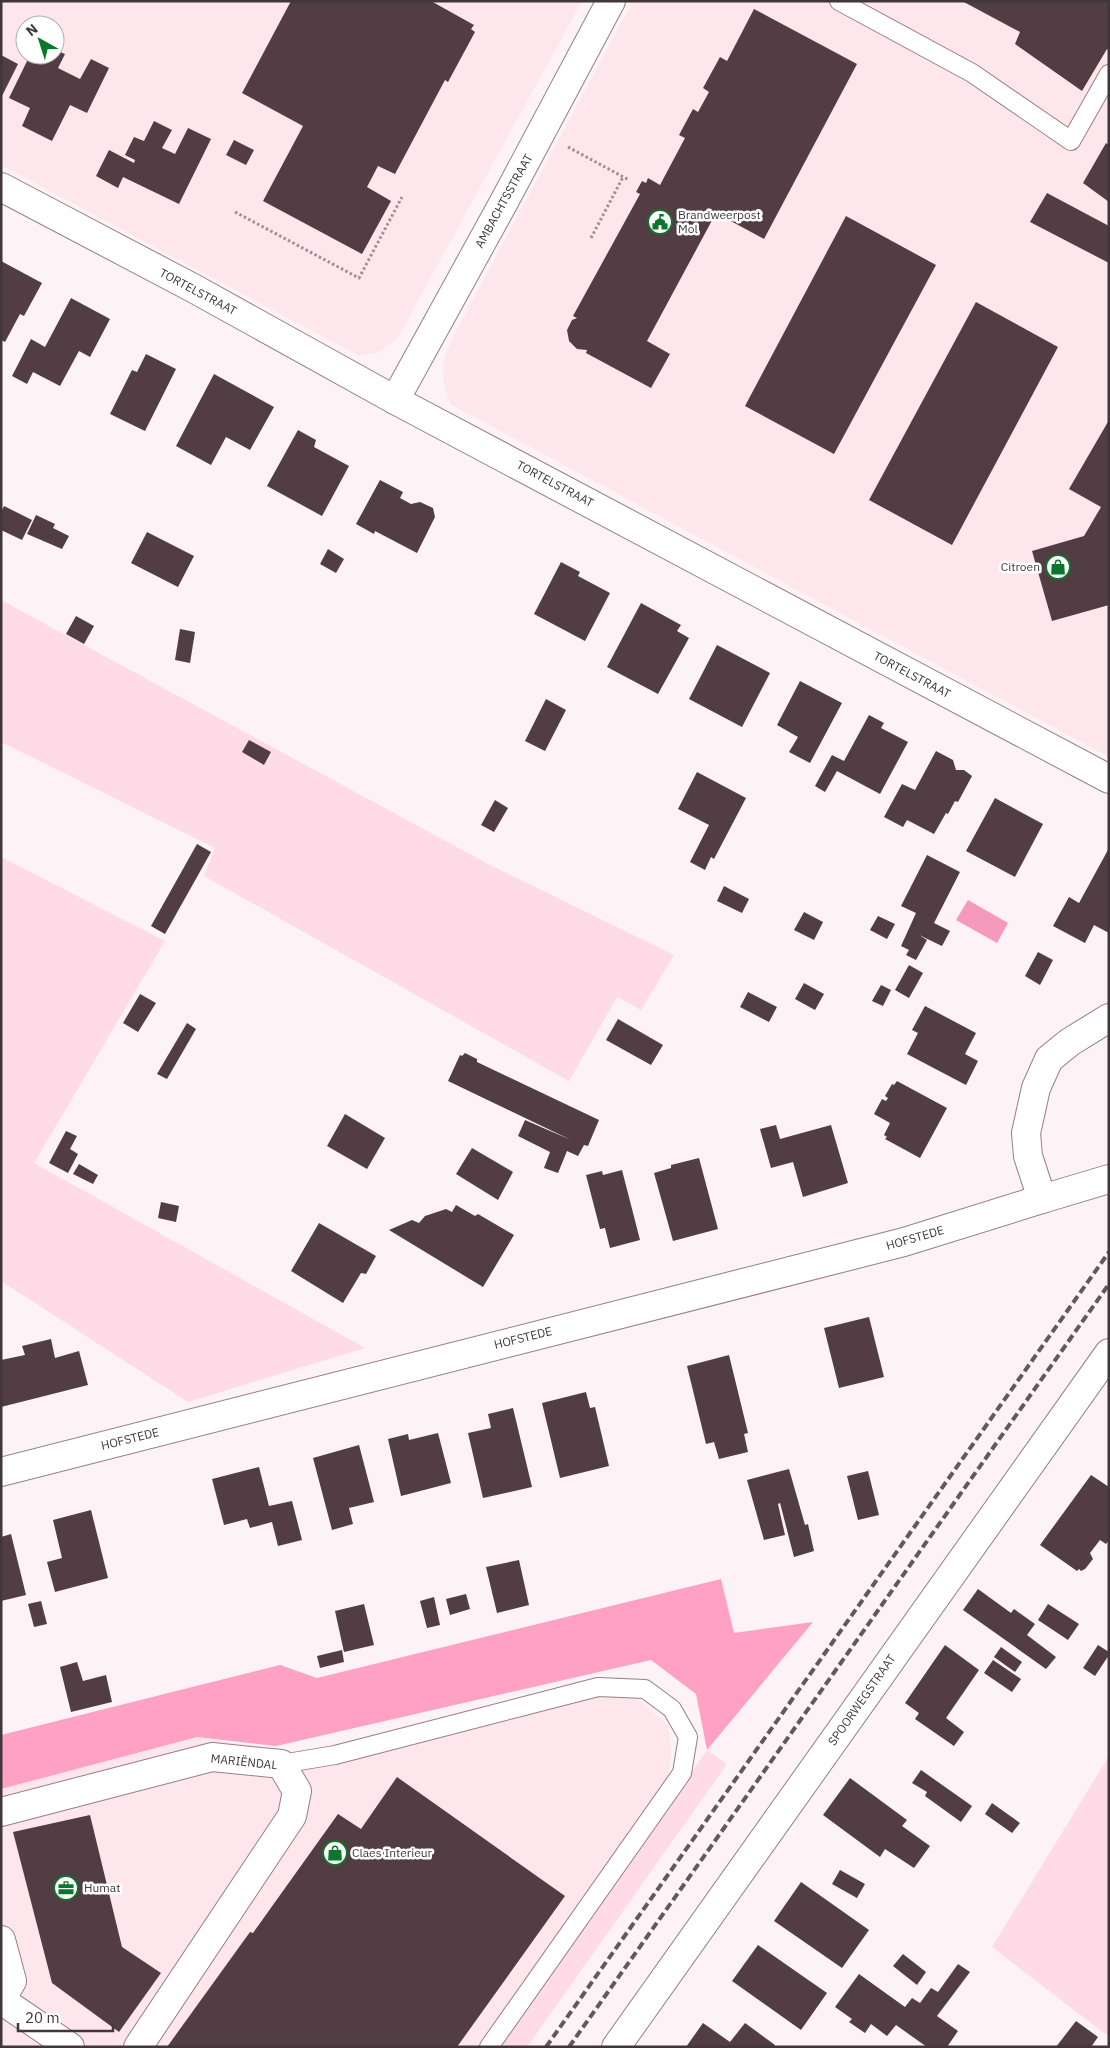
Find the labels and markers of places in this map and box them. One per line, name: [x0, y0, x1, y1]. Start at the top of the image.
place label: Brandweerpost Mol: [678, 207, 761, 236]
public building icon: Brandweerpost Mol: [647, 209, 673, 235]
shop icon: Citroen: [1045, 554, 1071, 580]
place label: Citroen: [1001, 559, 1040, 574]
shop icon: Claes Interieur: [322, 1840, 348, 1866]
place label: Claes Interieur: [352, 1845, 433, 1860]
office icon: Humat: [53, 1875, 79, 1901]
place label: Humat: [84, 1880, 120, 1895]

